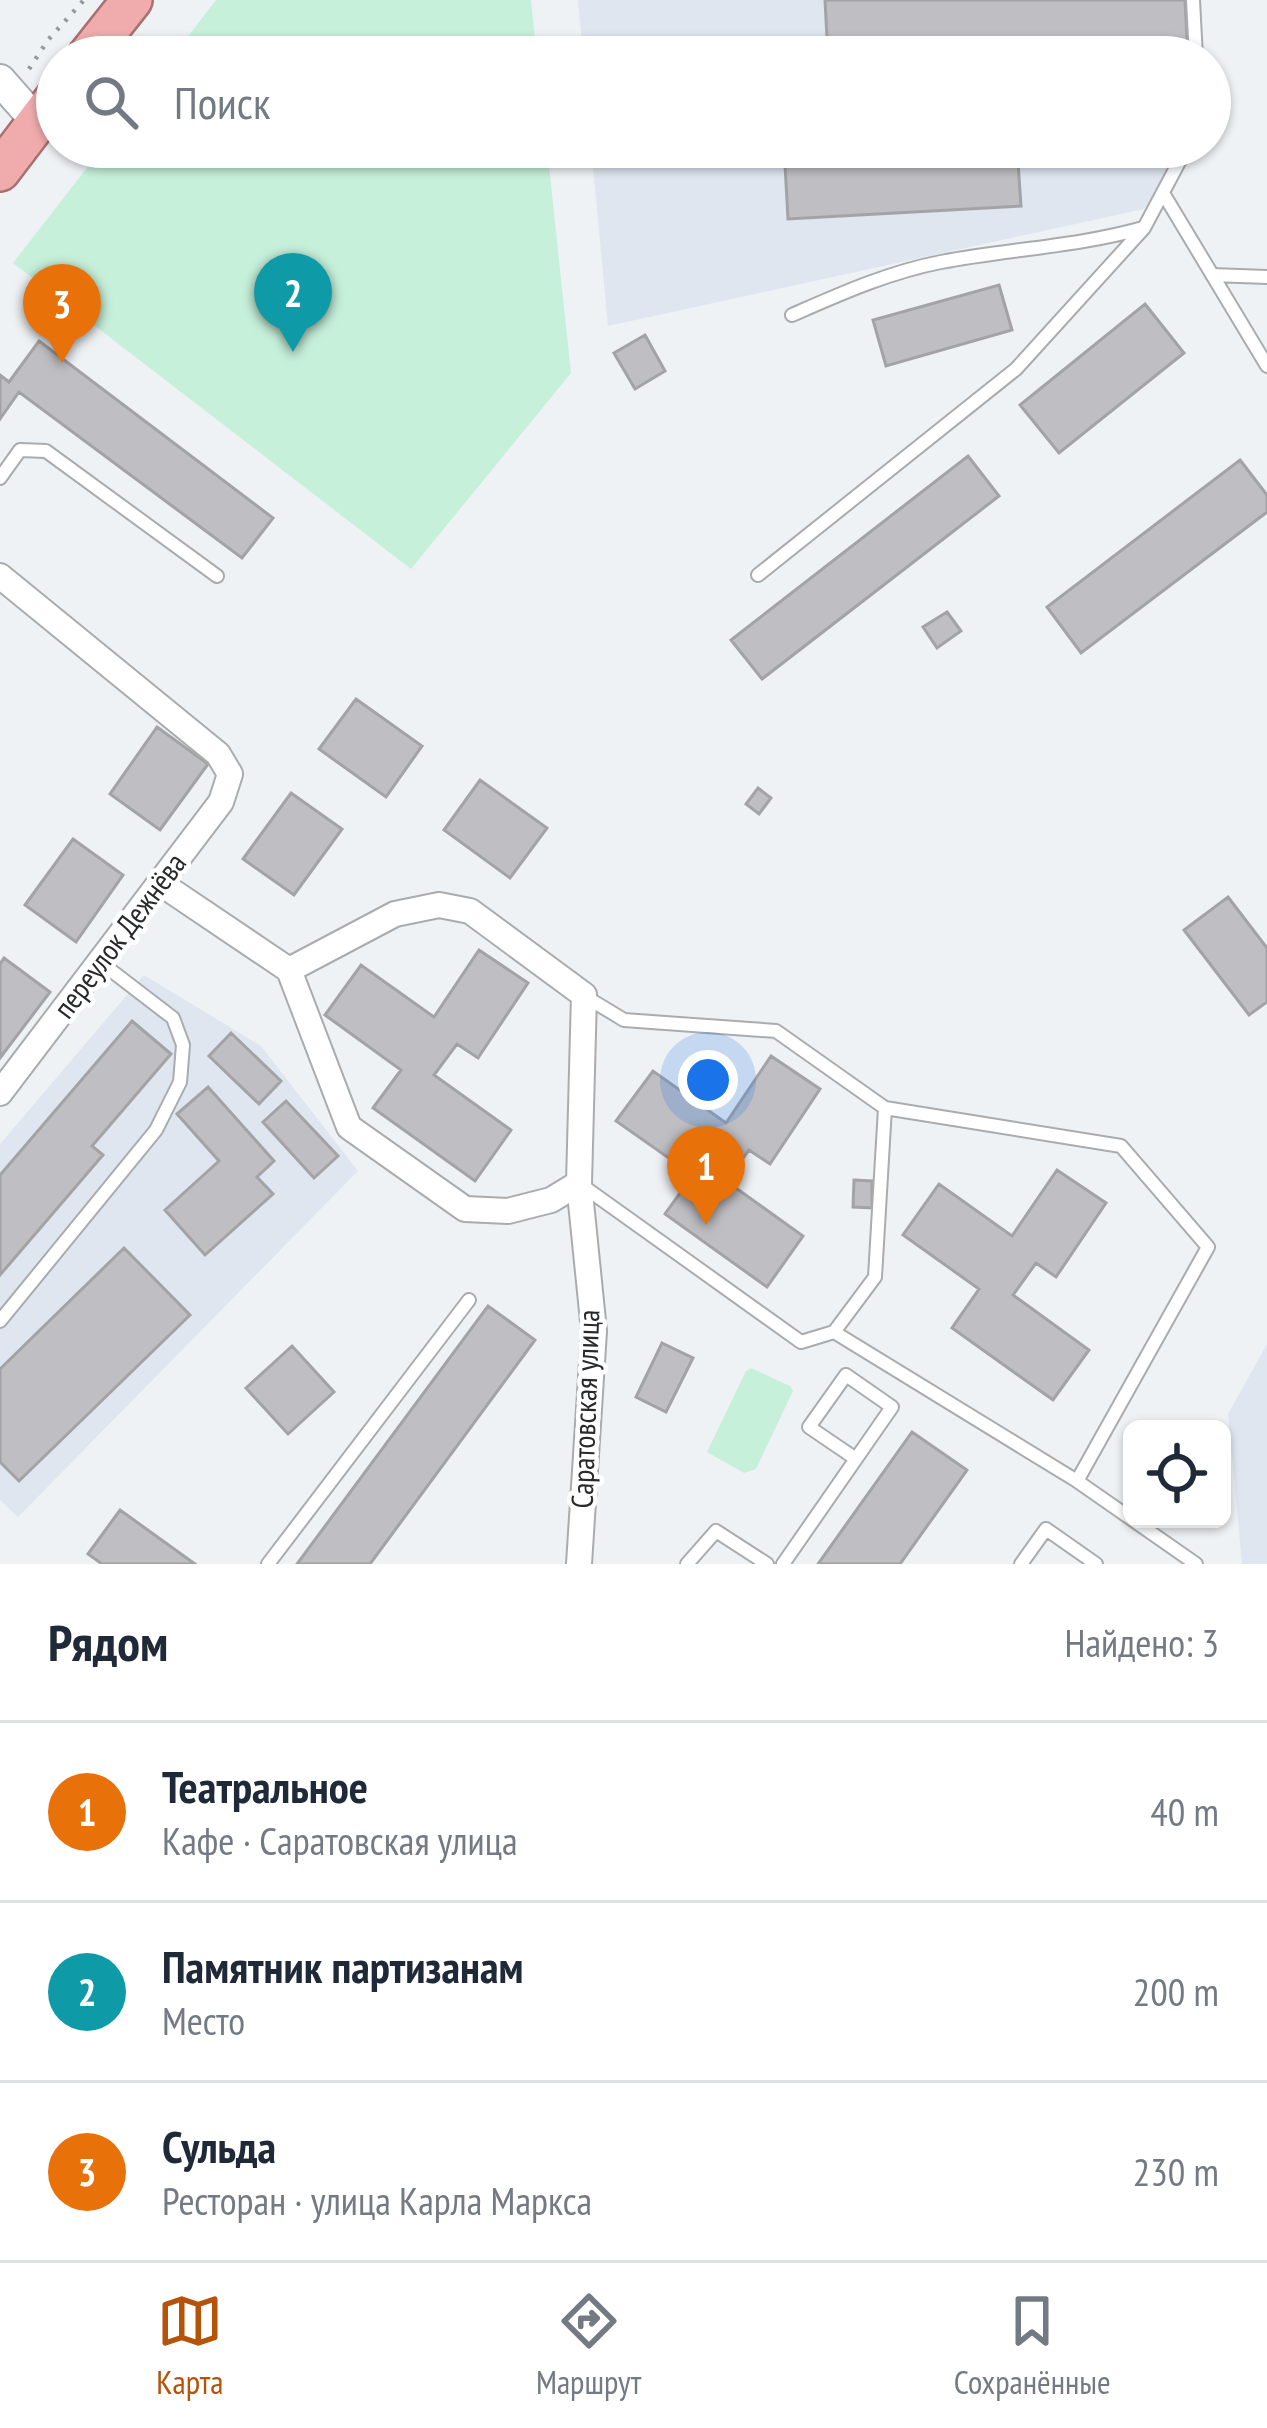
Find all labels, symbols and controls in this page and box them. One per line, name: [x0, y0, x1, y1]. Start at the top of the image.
search box: [36, 36, 1231, 168]
icon: search: [78, 69, 144, 135]
text: Поиск: [174, 73, 270, 131]
pin: 2: [254, 253, 332, 352]
pin: 3: [23, 264, 101, 363]
street label: переулок Дежнёва: [44, 845, 194, 1026]
your location: [678, 1050, 738, 1110]
pin: 1: [667, 1126, 745, 1225]
street label: Саратовская улица: [562, 1309, 607, 1509]
map controls: [1123, 1420, 1231, 1528]
button: locate: [1123, 1420, 1231, 1528]
text: Рядом: [48, 1609, 168, 1675]
text: Найдено: 3: [1065, 1617, 1219, 1668]
text: Театральное: [162, 1757, 368, 1815]
text: 1: [78, 1786, 96, 1837]
text: 40 m: [1150, 1786, 1219, 1837]
text: Кафе · Саратовская улица: [162, 1815, 518, 1866]
text: Памятник партизанам: [162, 1937, 524, 1995]
text: 2: [78, 1966, 96, 2017]
text: 200 m: [1133, 1966, 1219, 2017]
text: Место: [162, 1995, 245, 2046]
text: Сульда: [162, 2117, 276, 2175]
text: 3: [78, 2146, 96, 2197]
text: 230 m: [1133, 2146, 1219, 2197]
text: Ресторан · улица Карла Маркса: [162, 2175, 592, 2226]
tab: Карта: [156, 2288, 223, 2403]
tab: Маршрут: [536, 2288, 641, 2403]
tab: Сохранённые: [954, 2288, 1111, 2403]

